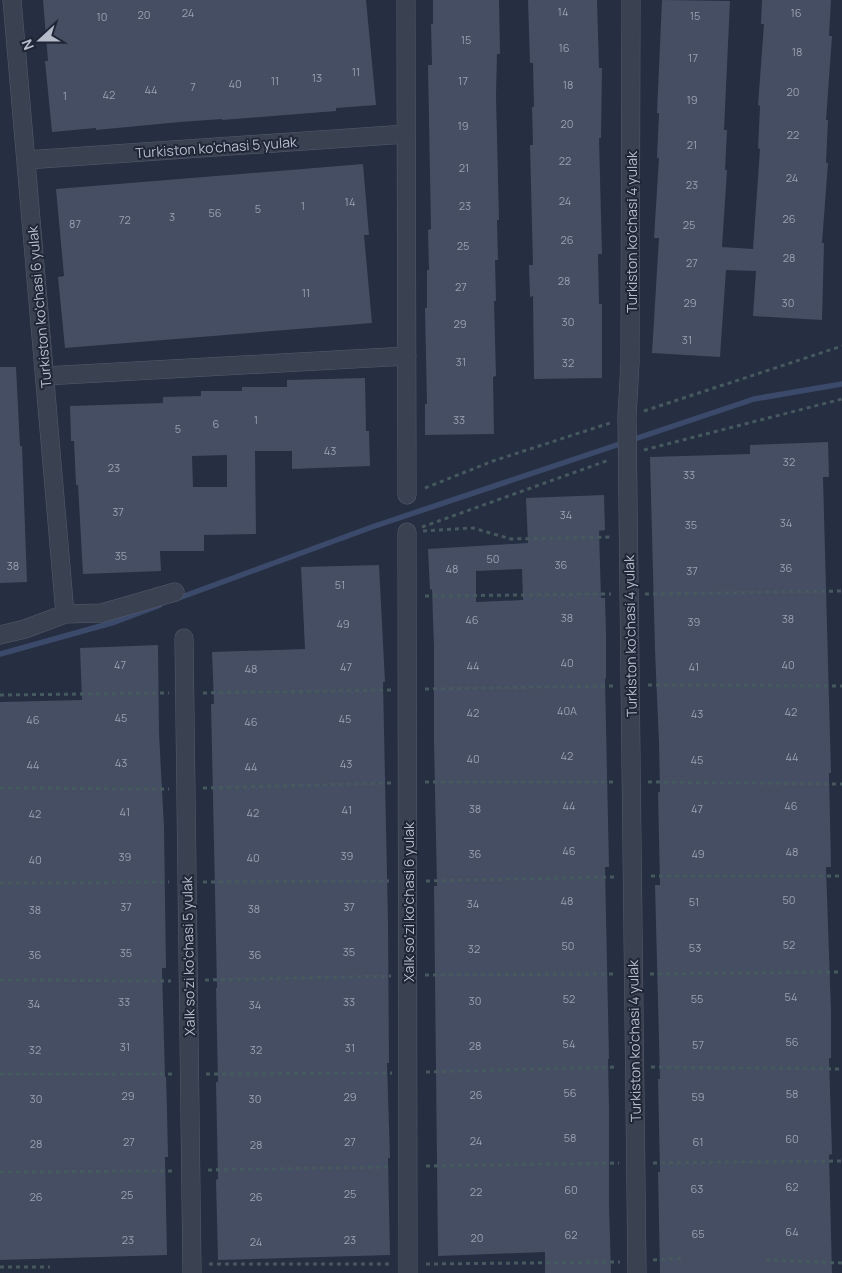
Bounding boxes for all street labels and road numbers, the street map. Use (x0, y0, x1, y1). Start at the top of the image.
street label: Turkiston ko'chasi 5 yulak (135, 132, 298, 162)
street label: Turkiston ko'chasi 4 yulak (622, 150, 641, 313)
street label: Turkiston ko'chasi 6 yulak (22, 224, 56, 389)
street label: Turkiston ko'chasi 4 yulak (619, 554, 641, 717)
street label: Xalk so'zi ko'chasi 6 yulak (399, 821, 418, 982)
street label: Xalk so'zi ko'chasi 5 yulak (177, 875, 199, 1036)
street label: Turkiston ko'chasi 4 yulak (623, 959, 645, 1122)

